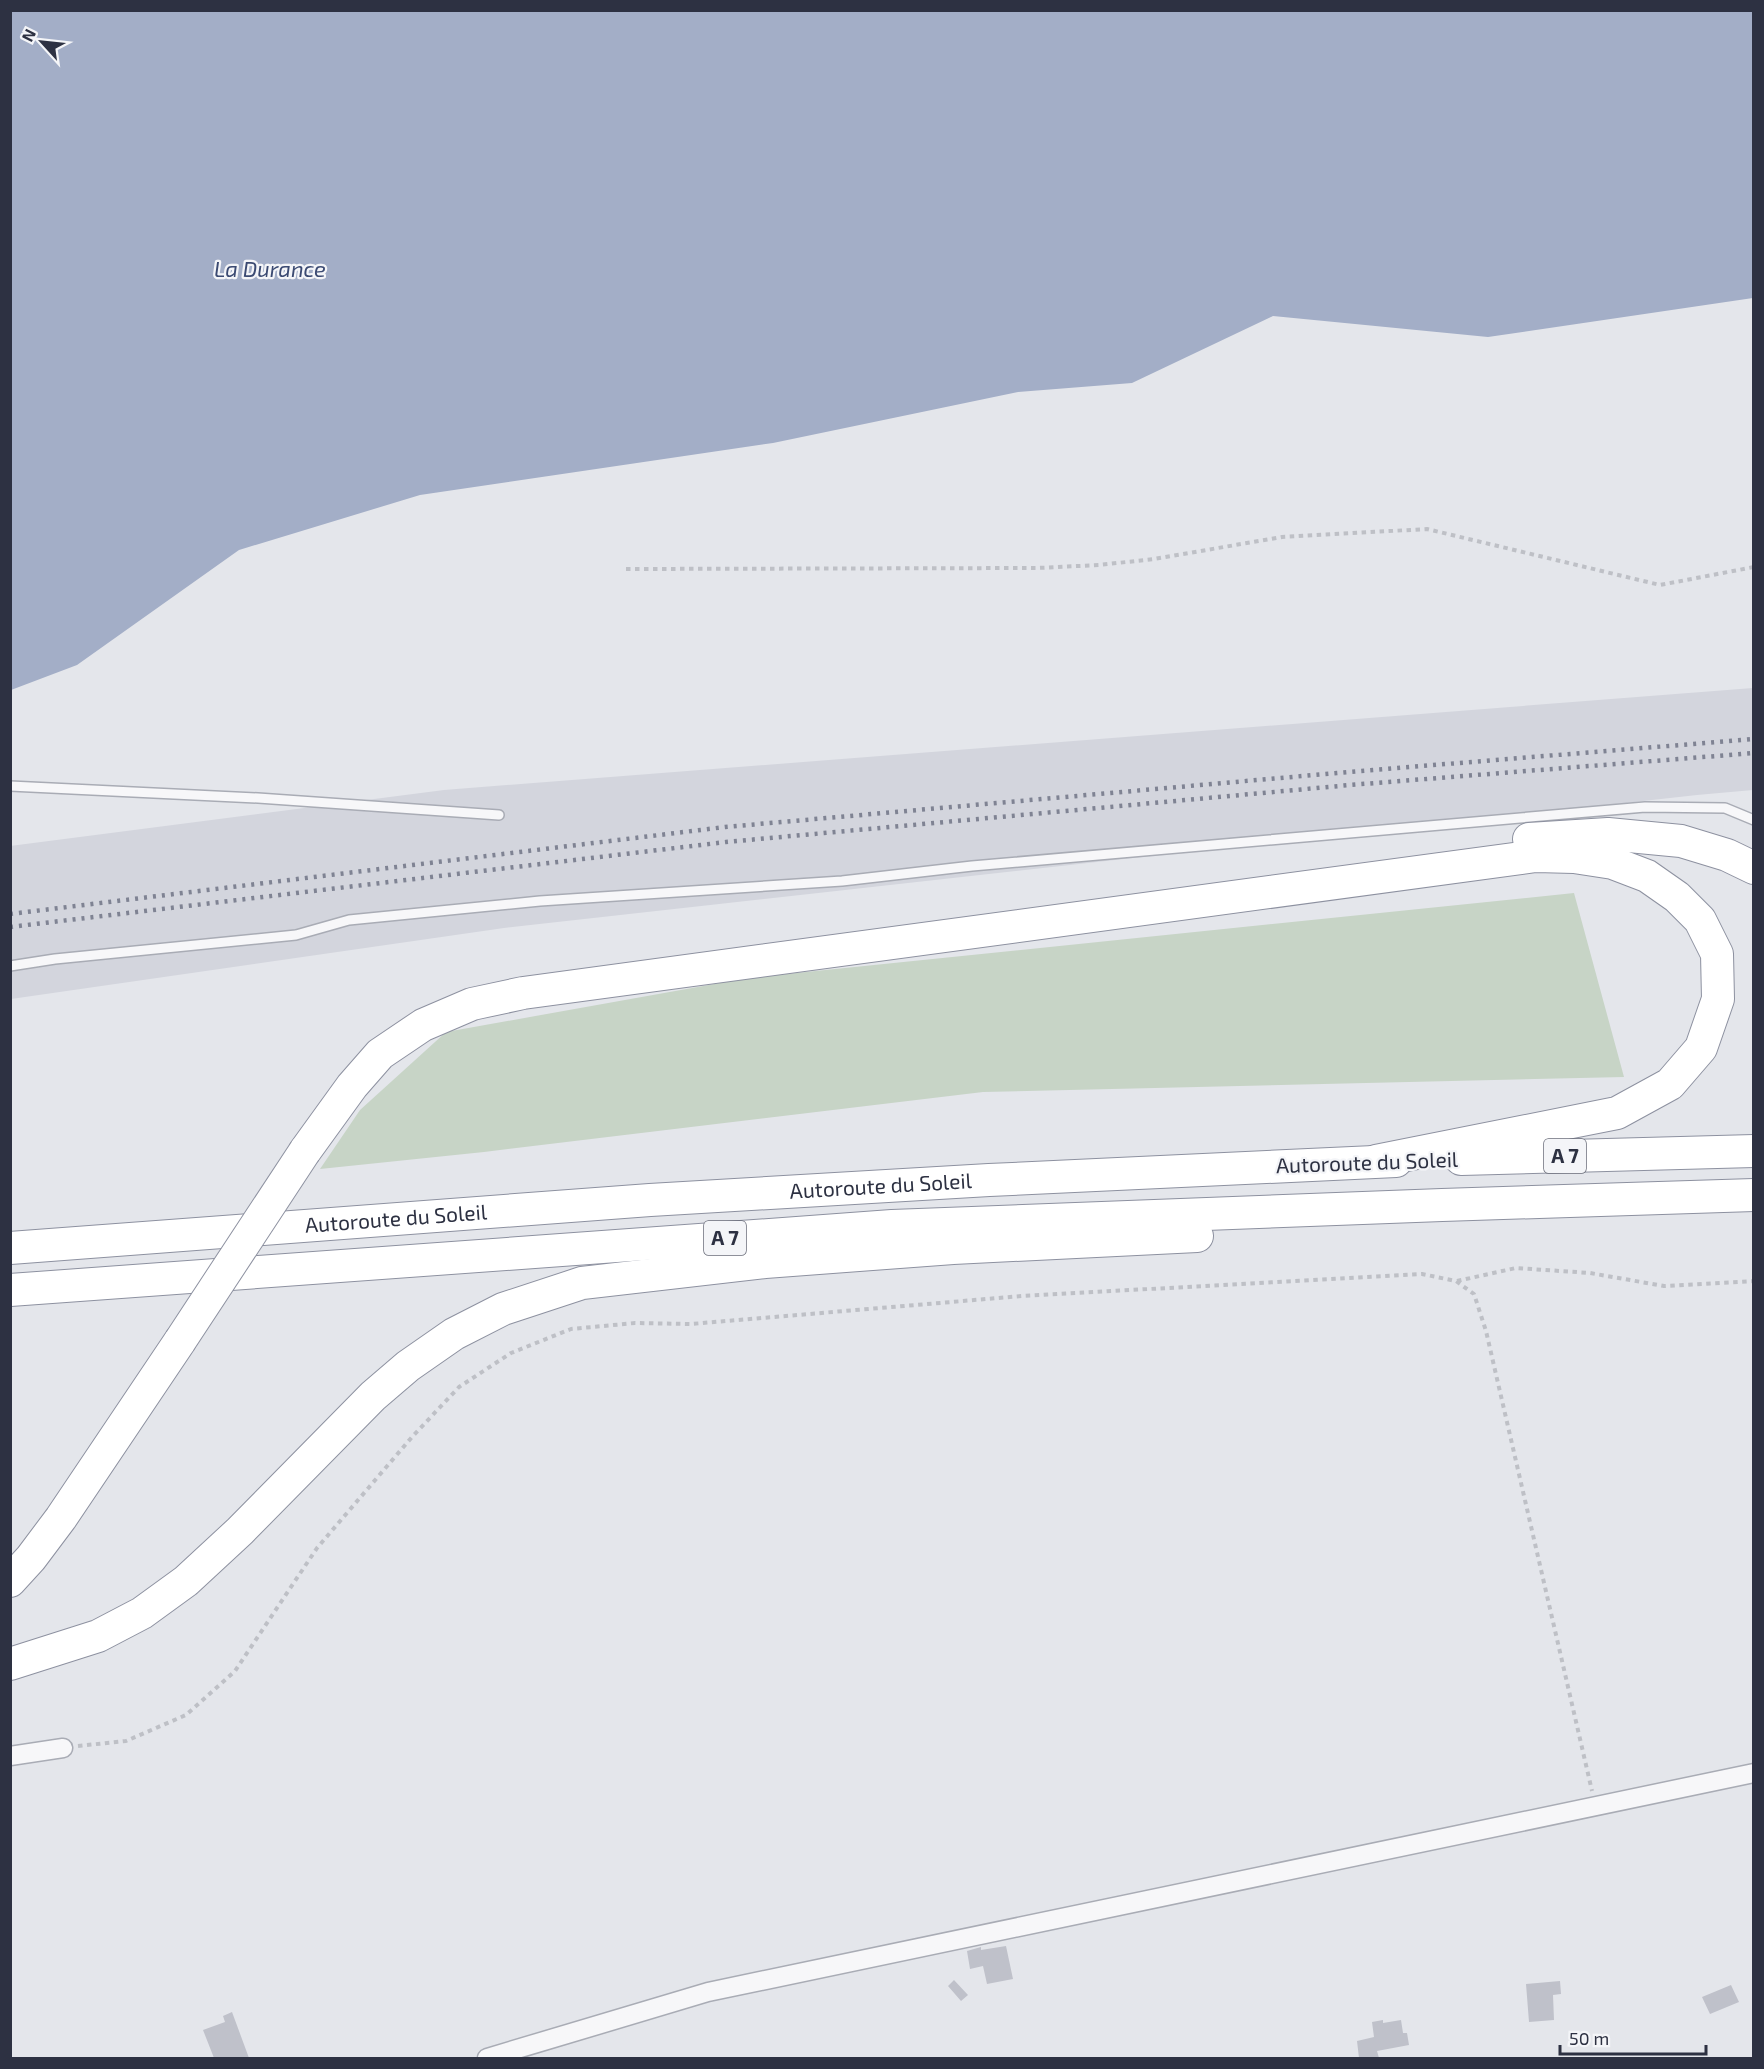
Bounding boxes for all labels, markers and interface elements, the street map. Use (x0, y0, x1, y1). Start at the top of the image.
north arrow (12, 12, 72, 72)
text: N (17, 25, 39, 44)
water label: La Durance (214, 255, 326, 281)
road number: A 7 (1544, 1139, 1586, 1173)
street label: Autoroute du Soleil (1275, 1146, 1459, 1177)
street label: Autoroute du Soleil (789, 1167, 973, 1203)
street label: Autoroute du Soleil (304, 1198, 488, 1237)
road number: A 7 (704, 1221, 746, 1255)
scale bar (1560, 2018, 1706, 2056)
text: 50 m (1569, 2027, 1609, 2049)

